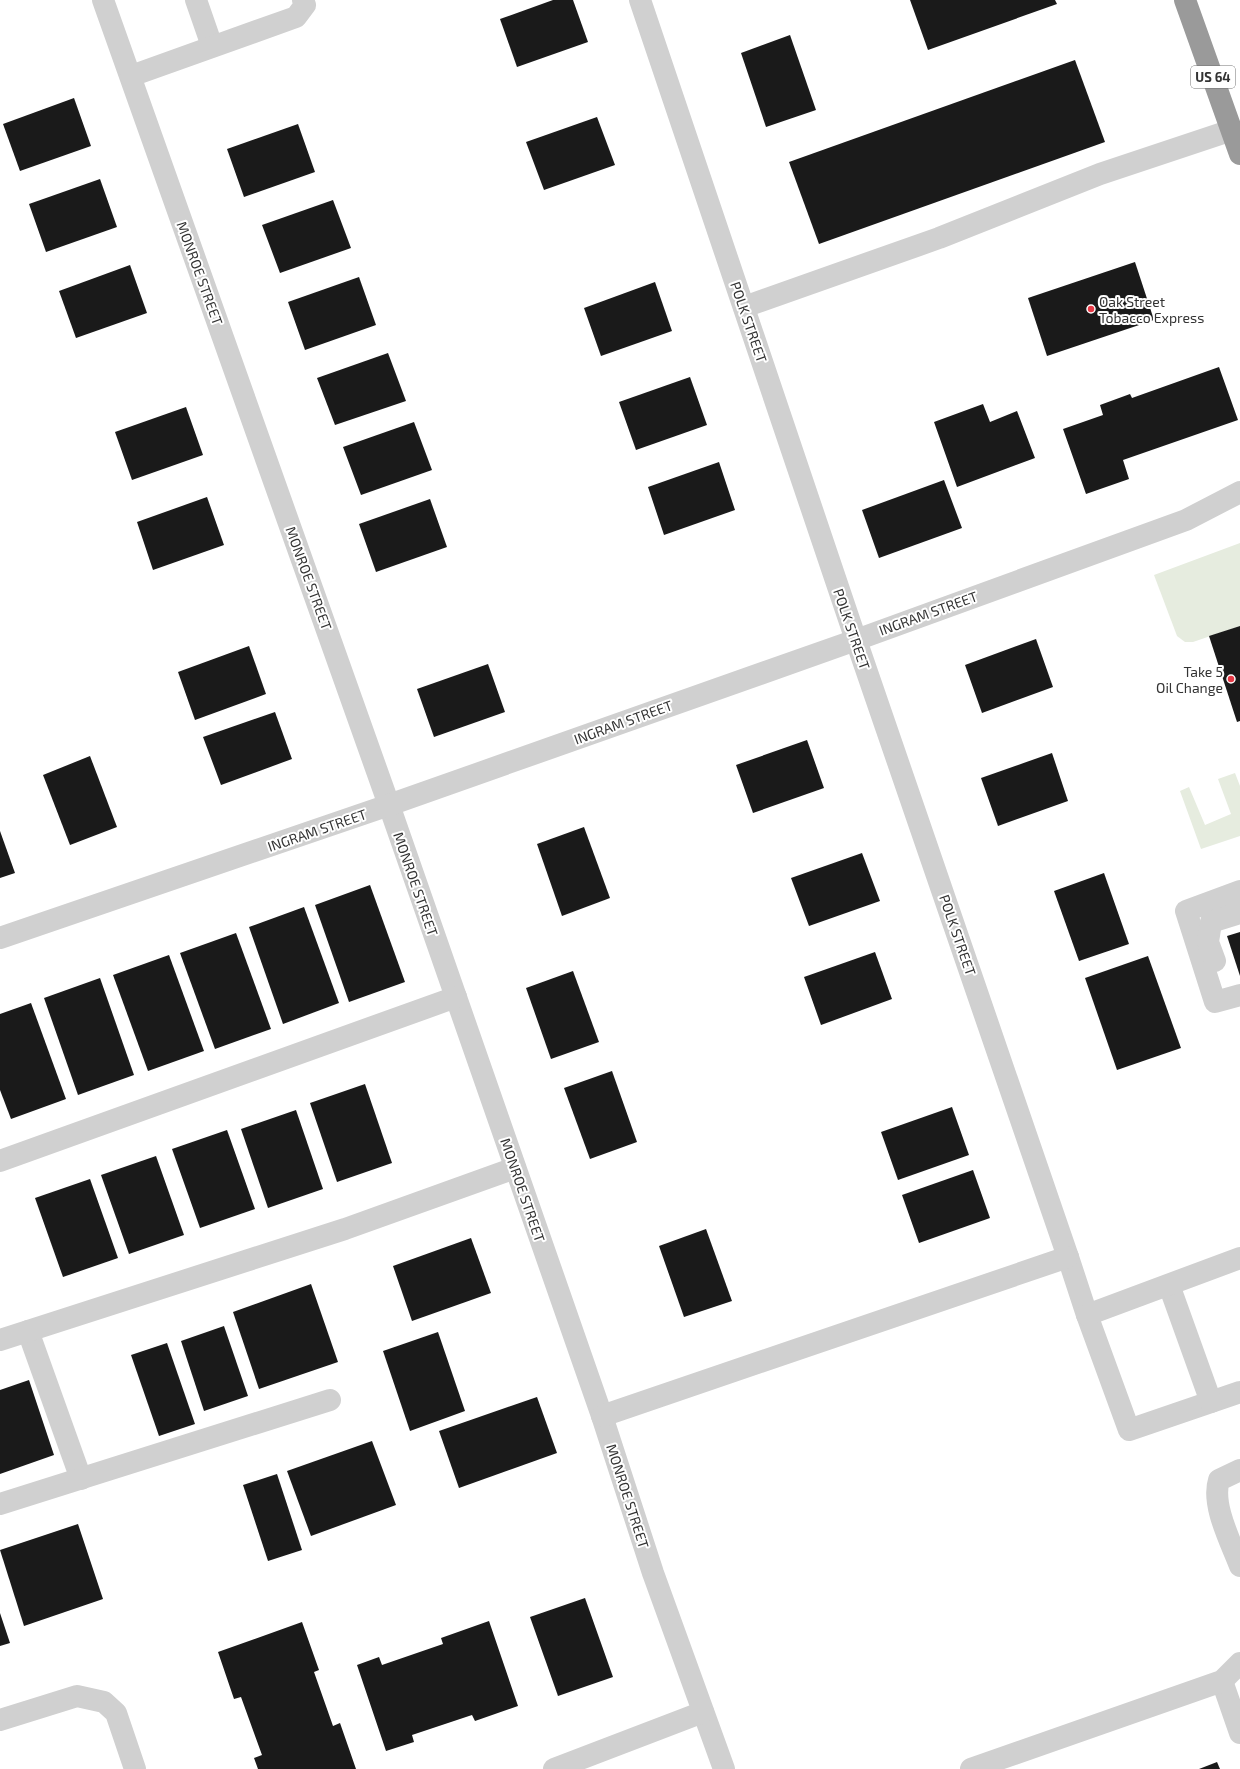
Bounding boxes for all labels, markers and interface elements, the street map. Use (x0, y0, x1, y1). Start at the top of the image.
road number: US 64 (1191, 66, 1235, 88)
street label: MONROE STREET (173, 219, 227, 327)
street label: POLK STREET (727, 279, 771, 365)
place label: Oak Street Tobacco Express (1099, 293, 1204, 326)
marker: Oak Street Tobacco Express (1086, 304, 1096, 314)
street label: MONROE STREET (282, 524, 336, 632)
street label: POLK STREET (830, 586, 874, 672)
street label: INGRAM STREET (876, 587, 980, 639)
place label: Take 5 Oil Change (1156, 663, 1223, 696)
marker: Take 5 Oil Change (1226, 674, 1236, 684)
street label: INGRAM STREET (571, 696, 675, 748)
street label: INGRAM STREET (265, 805, 369, 855)
street label: MONROE STREET (390, 830, 442, 938)
street label: POLK STREET (936, 892, 980, 978)
street label: MONROE STREET (497, 1136, 549, 1244)
street label: MONROE STREET (603, 1442, 653, 1550)

